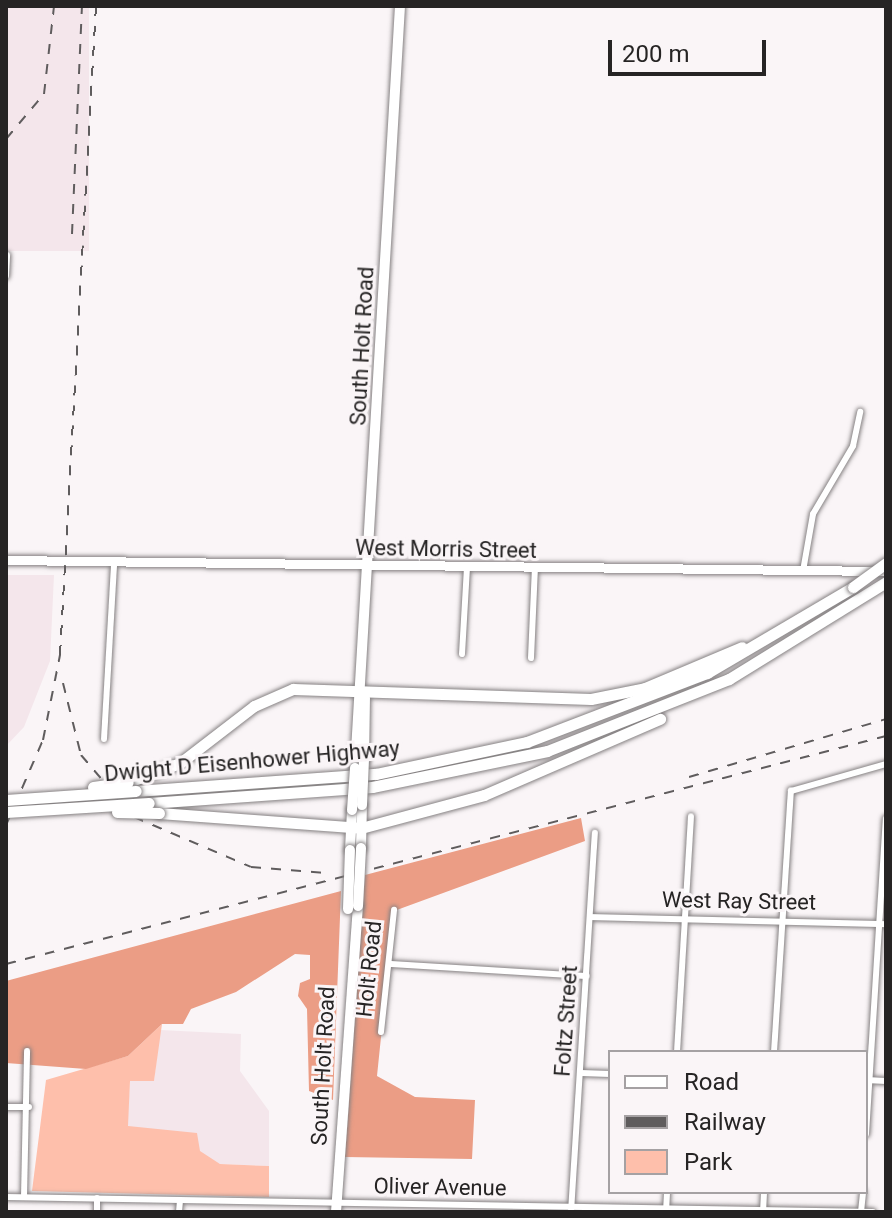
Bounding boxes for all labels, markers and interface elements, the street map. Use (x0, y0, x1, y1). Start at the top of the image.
scale bar (612, 24, 770, 74)
text: 200 m (622, 40, 689, 68)
street label: South Holt Road (345, 266, 379, 426)
street label: West Morris Street (355, 534, 537, 564)
street label: Dwight D Eisenhower Highway (103, 735, 401, 787)
street label: West Ray Street (662, 886, 816, 916)
street label: Holt Road (351, 920, 387, 1018)
street label: Foltz Street (549, 964, 583, 1078)
street label: South Holt Road (306, 986, 340, 1146)
legend (608, 1050, 868, 1194)
text: Road (684, 1068, 739, 1096)
text: Railway (684, 1108, 766, 1136)
text: Park (684, 1148, 732, 1176)
street label: Oliver Avenue (373, 1173, 507, 1201)

